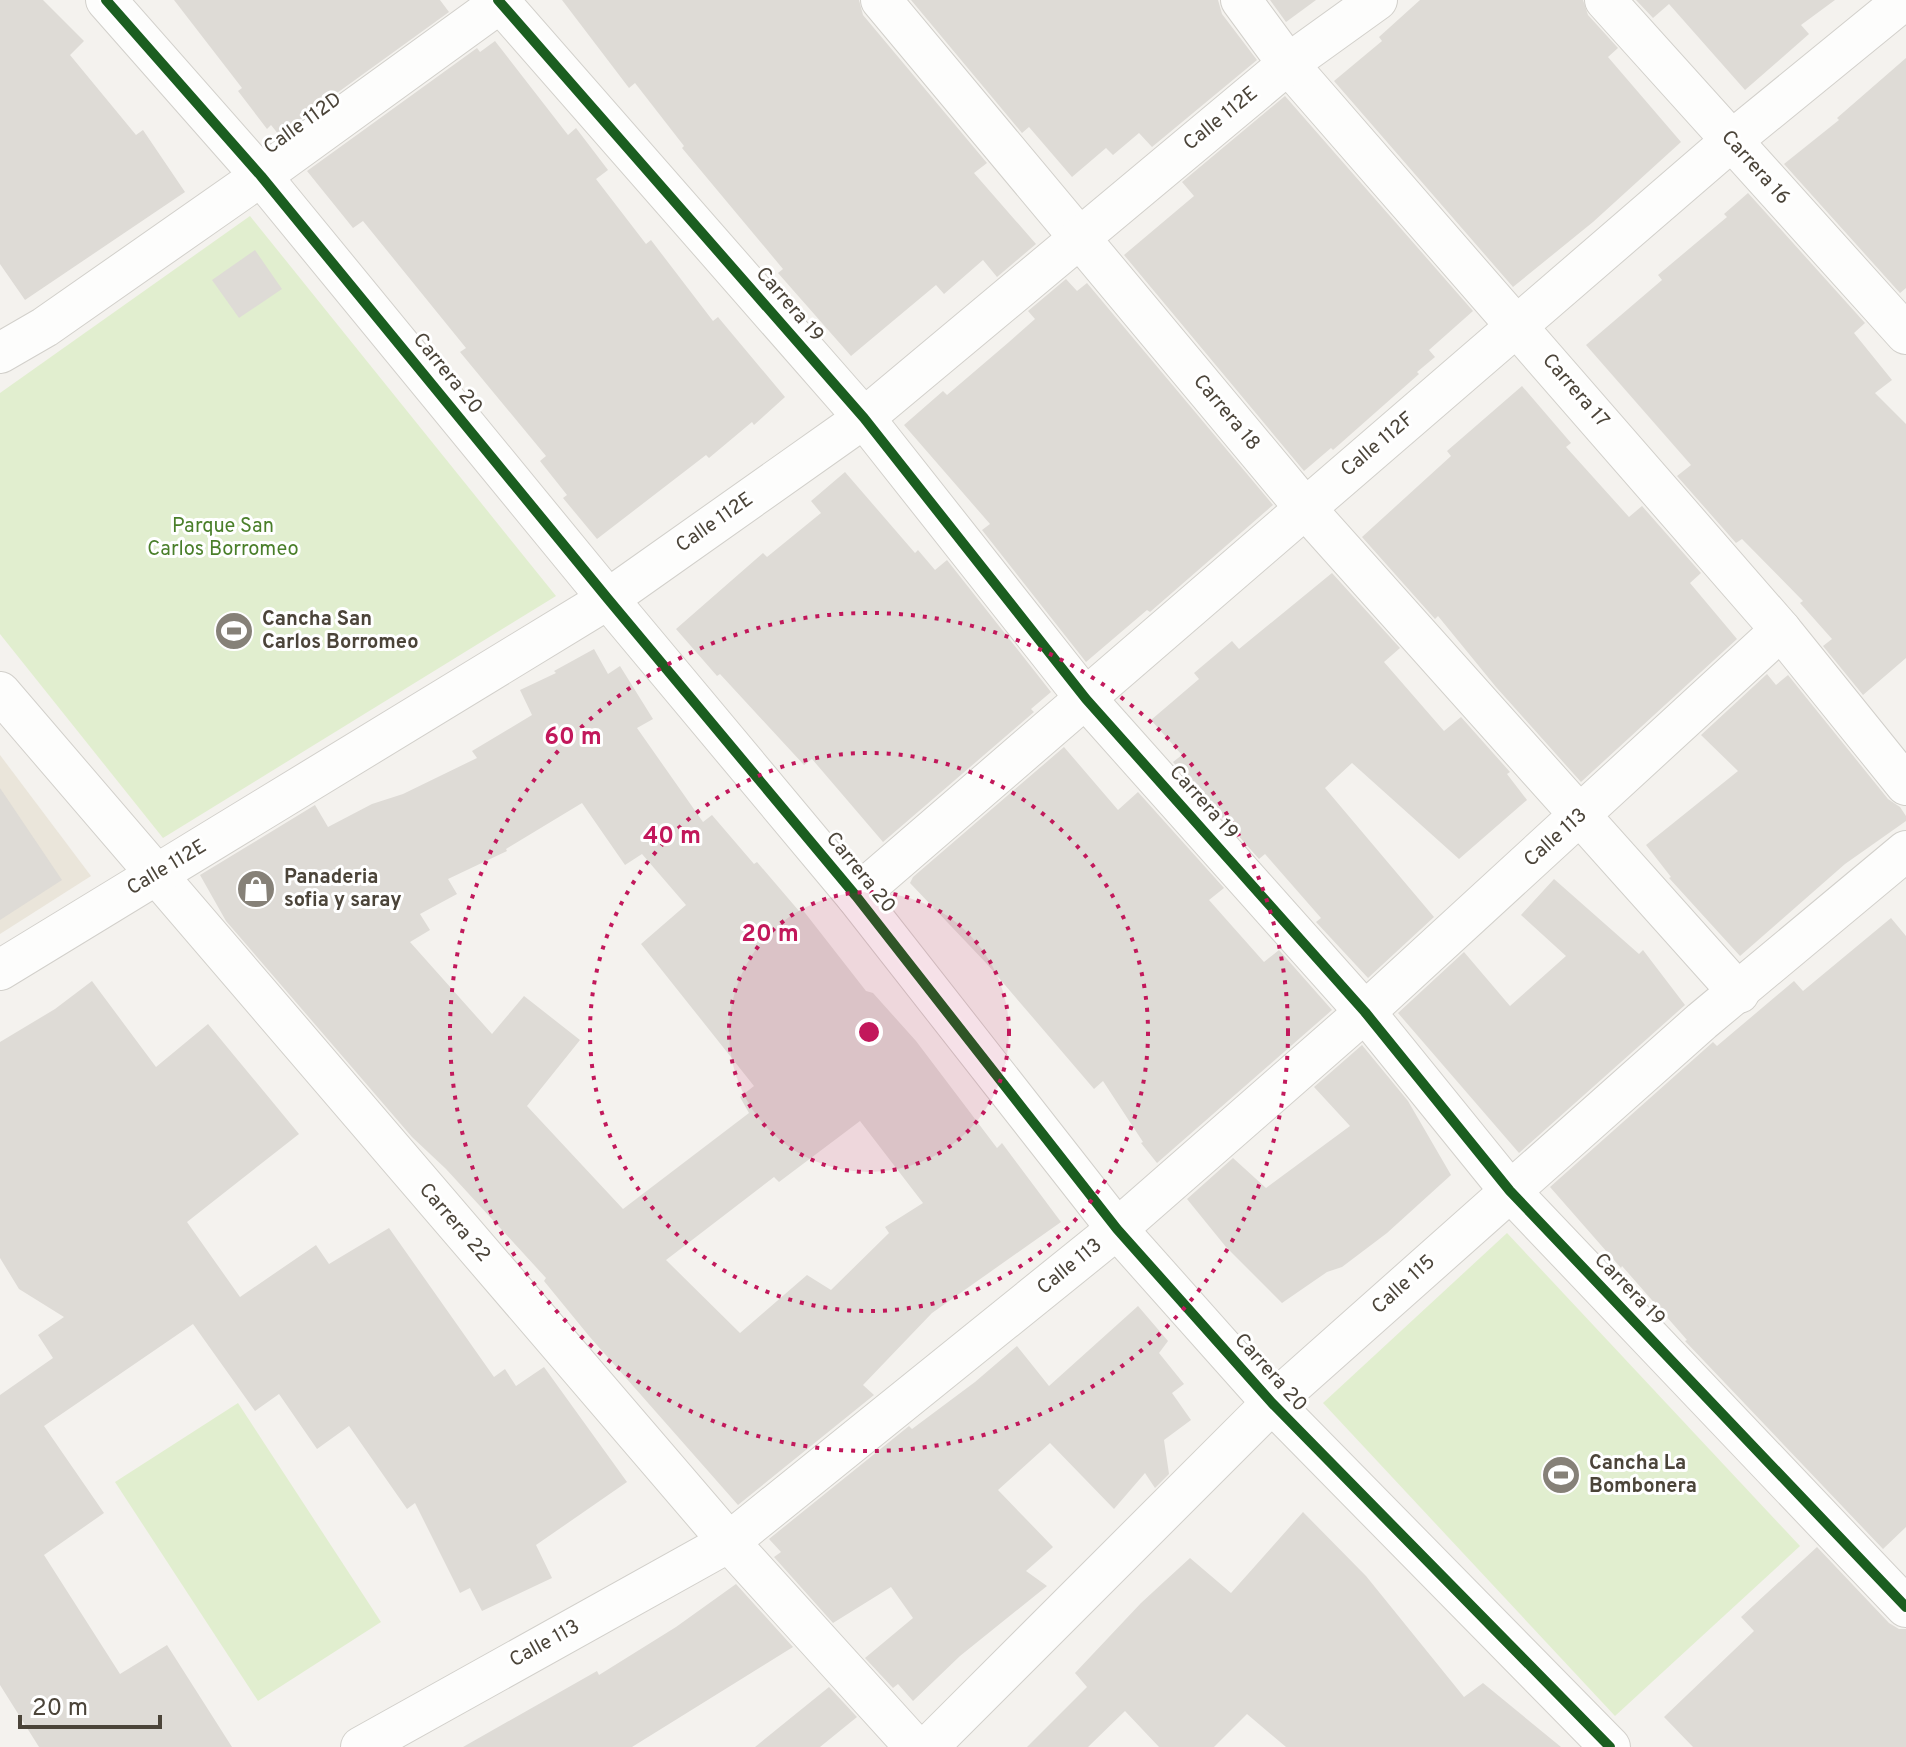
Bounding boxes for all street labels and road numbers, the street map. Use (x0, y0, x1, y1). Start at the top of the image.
street label: Calle 112E (1178, 81, 1264, 157)
street label: Calle 112D (259, 87, 347, 161)
street label: Carrera 16 (1715, 125, 1795, 211)
street label: Carrera 19 (749, 262, 829, 348)
street label: Carrera 20 (406, 328, 488, 420)
street label: Carrera 17 (1536, 348, 1614, 434)
street label: Carrera 18 (1186, 369, 1266, 457)
street label: Calle 112F (1336, 407, 1420, 483)
street label: Calle 112E (671, 487, 759, 559)
street label: Carrera 19 (1163, 760, 1243, 846)
street label: Calle 113 (1519, 803, 1593, 873)
street label: Carrera 20 (819, 827, 901, 919)
street label: Calle 112E (122, 834, 212, 902)
street label: Carrera 22 (412, 1178, 496, 1268)
street label: Calle 113 (1032, 1233, 1108, 1301)
street label: Carrera 19 (1588, 1248, 1670, 1332)
street label: Calle 115 (1367, 1250, 1441, 1320)
street label: Carrera 20 (1228, 1328, 1312, 1418)
street label: Calle 113 (505, 1614, 585, 1674)

